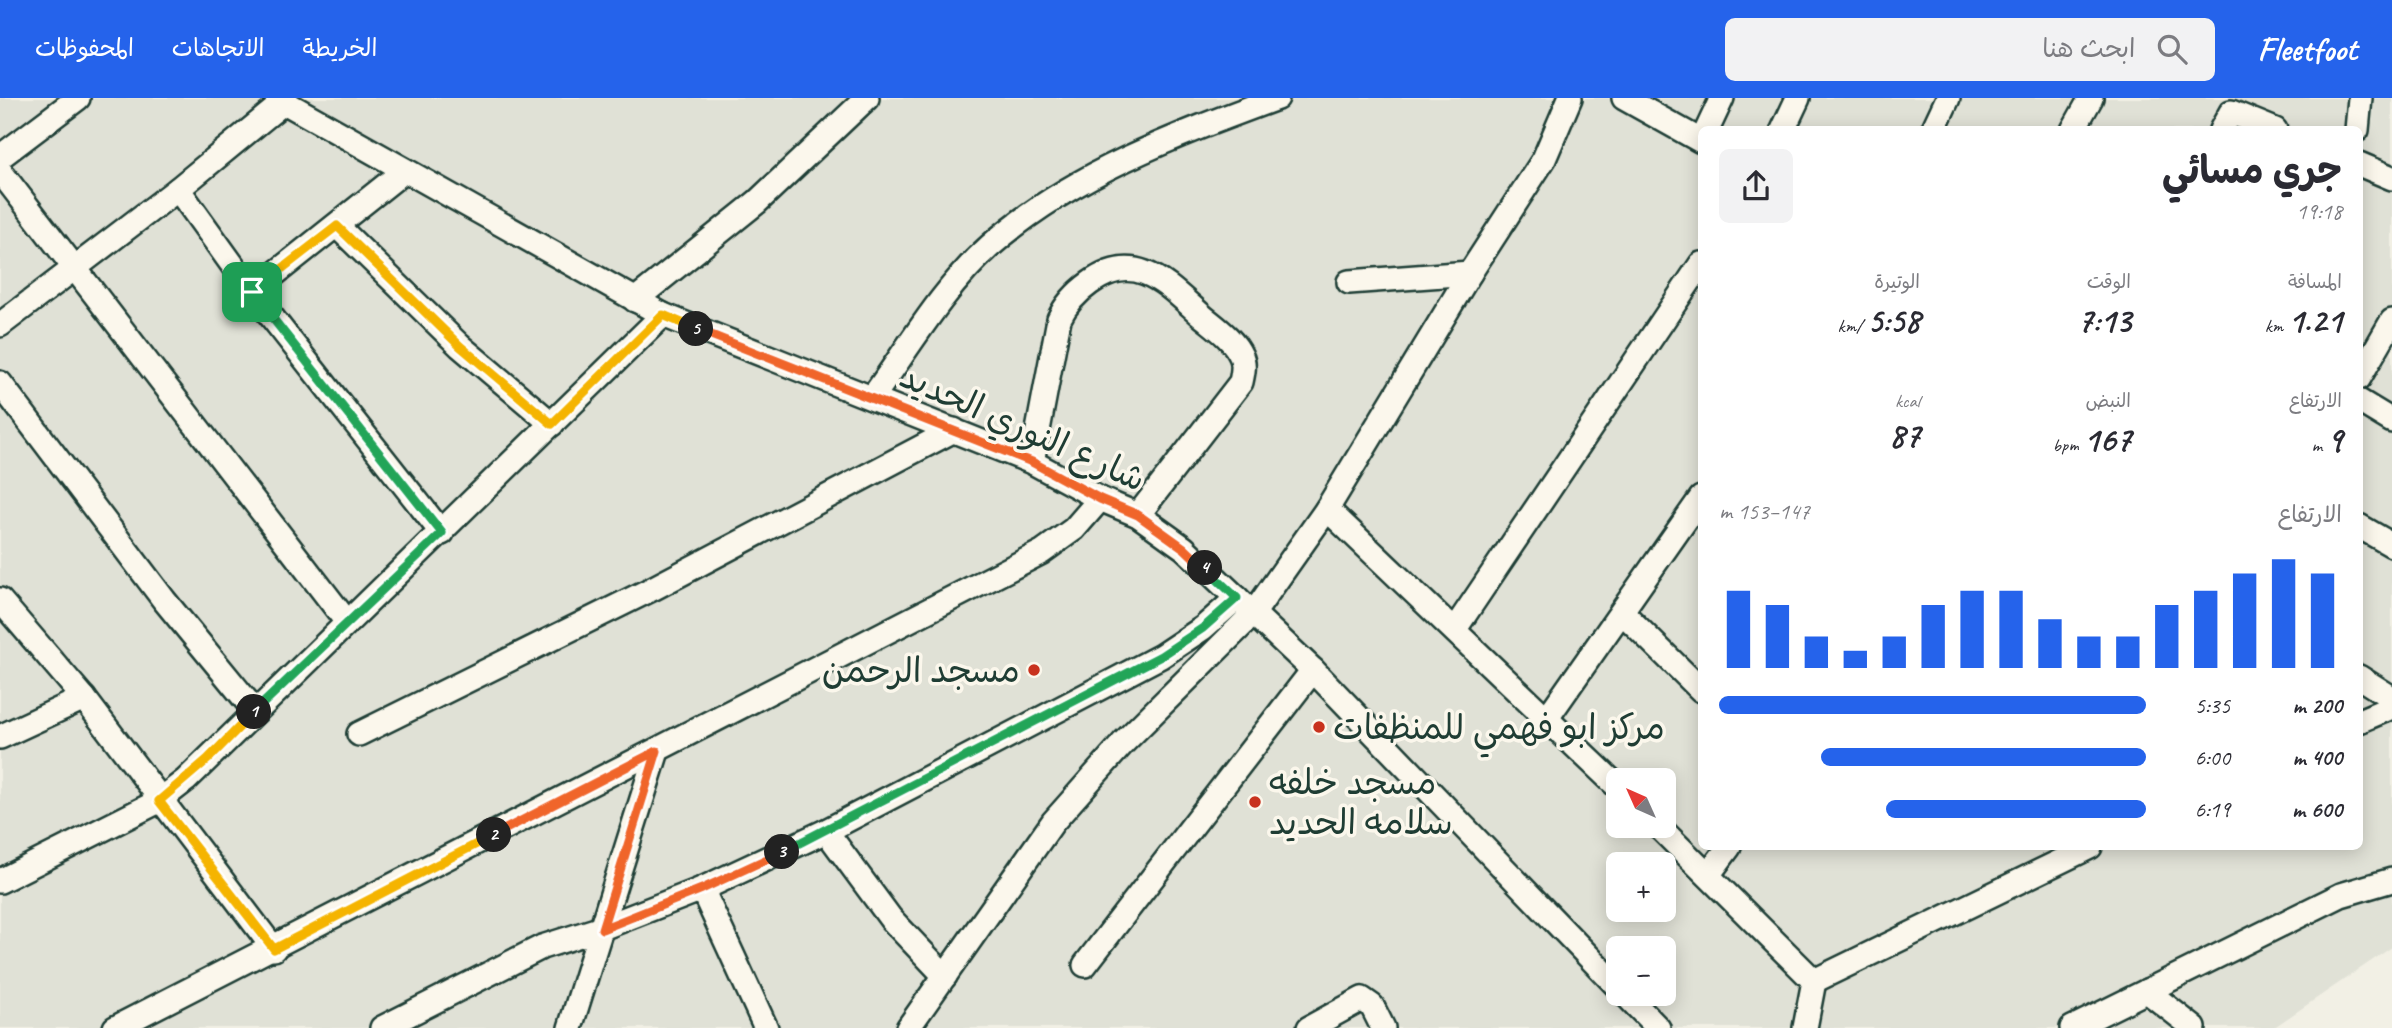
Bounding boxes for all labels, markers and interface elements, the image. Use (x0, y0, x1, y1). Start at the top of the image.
search box (1725, 18, 2215, 81)
text: Fleetfoot (2257, 28, 2357, 70)
icon: search (2153, 30, 2191, 68)
text: ابحث هنا (2042, 32, 2135, 65)
text: المحفوظات (35, 33, 134, 63)
text: الاتجاهات (172, 33, 265, 63)
text: الخريطة (303, 33, 377, 63)
text: جري مسائي (2162, 147, 2342, 194)
button: share (1719, 149, 1793, 223)
text: 19:18 (2296, 197, 2342, 226)
pin (222, 262, 282, 322)
text: الوتيرة (1874, 270, 1920, 294)
text: الوقت (2087, 270, 2131, 294)
text: المسافة (2288, 270, 2342, 294)
icon: arrive (233, 273, 271, 311)
text: 5:58 (1867, 298, 1920, 343)
text: 7:13 (2077, 298, 2131, 343)
text: 1.21 (2288, 298, 2342, 343)
pin: 5 (678, 312, 714, 346)
text: /km (1837, 314, 1867, 338)
text: km (2265, 314, 2288, 338)
text: 5 (691, 316, 700, 340)
street label: شارع النوري الحديد (892, 353, 1153, 504)
text: kcal (1895, 389, 1920, 413)
text: النبض (2086, 389, 2131, 413)
text: الارتفاع (2289, 389, 2342, 413)
text: 87 (1889, 413, 1920, 458)
text: 167 (2083, 417, 2131, 462)
text: 9 (2327, 417, 2342, 462)
text: bpm (2052, 433, 2083, 457)
text: m (2311, 433, 2327, 457)
text: 147–153 m (1719, 497, 1810, 526)
text: الارتفاع (2278, 500, 2342, 529)
pin: 4 (1188, 550, 1222, 586)
text: 4 (1200, 555, 1209, 579)
place label: مسجد الرحمن (822, 648, 1020, 693)
marker: مسجد الرحمن (1026, 662, 1042, 678)
text: 5:35 (2194, 691, 2230, 720)
text: 200 m (2292, 691, 2342, 720)
pin: 1 (236, 694, 272, 730)
text: 1 (249, 699, 258, 723)
place label: مركز ابو فهمي للمنظفات (1333, 705, 1665, 758)
marker: مركز ابو فهمي للمنظفات (1311, 719, 1327, 735)
text: 6:00 (2194, 743, 2230, 772)
text: 400 m (2292, 743, 2342, 772)
place label: مسجد خلفه سلامه الحديد (1269, 760, 1453, 845)
north arrow (1606, 768, 1676, 838)
map controls (1606, 768, 1676, 1006)
marker: مسجد خلفه سلامه الحديد (1247, 794, 1263, 810)
text: 6:19 (2194, 795, 2230, 824)
text: 600 m (2292, 795, 2342, 824)
pin: 2 (476, 818, 512, 852)
text: 2 (489, 822, 498, 846)
pin: 3 (764, 834, 800, 870)
text: 3 (777, 839, 786, 863)
button: + (1606, 852, 1676, 922)
button: − (1606, 936, 1676, 1006)

